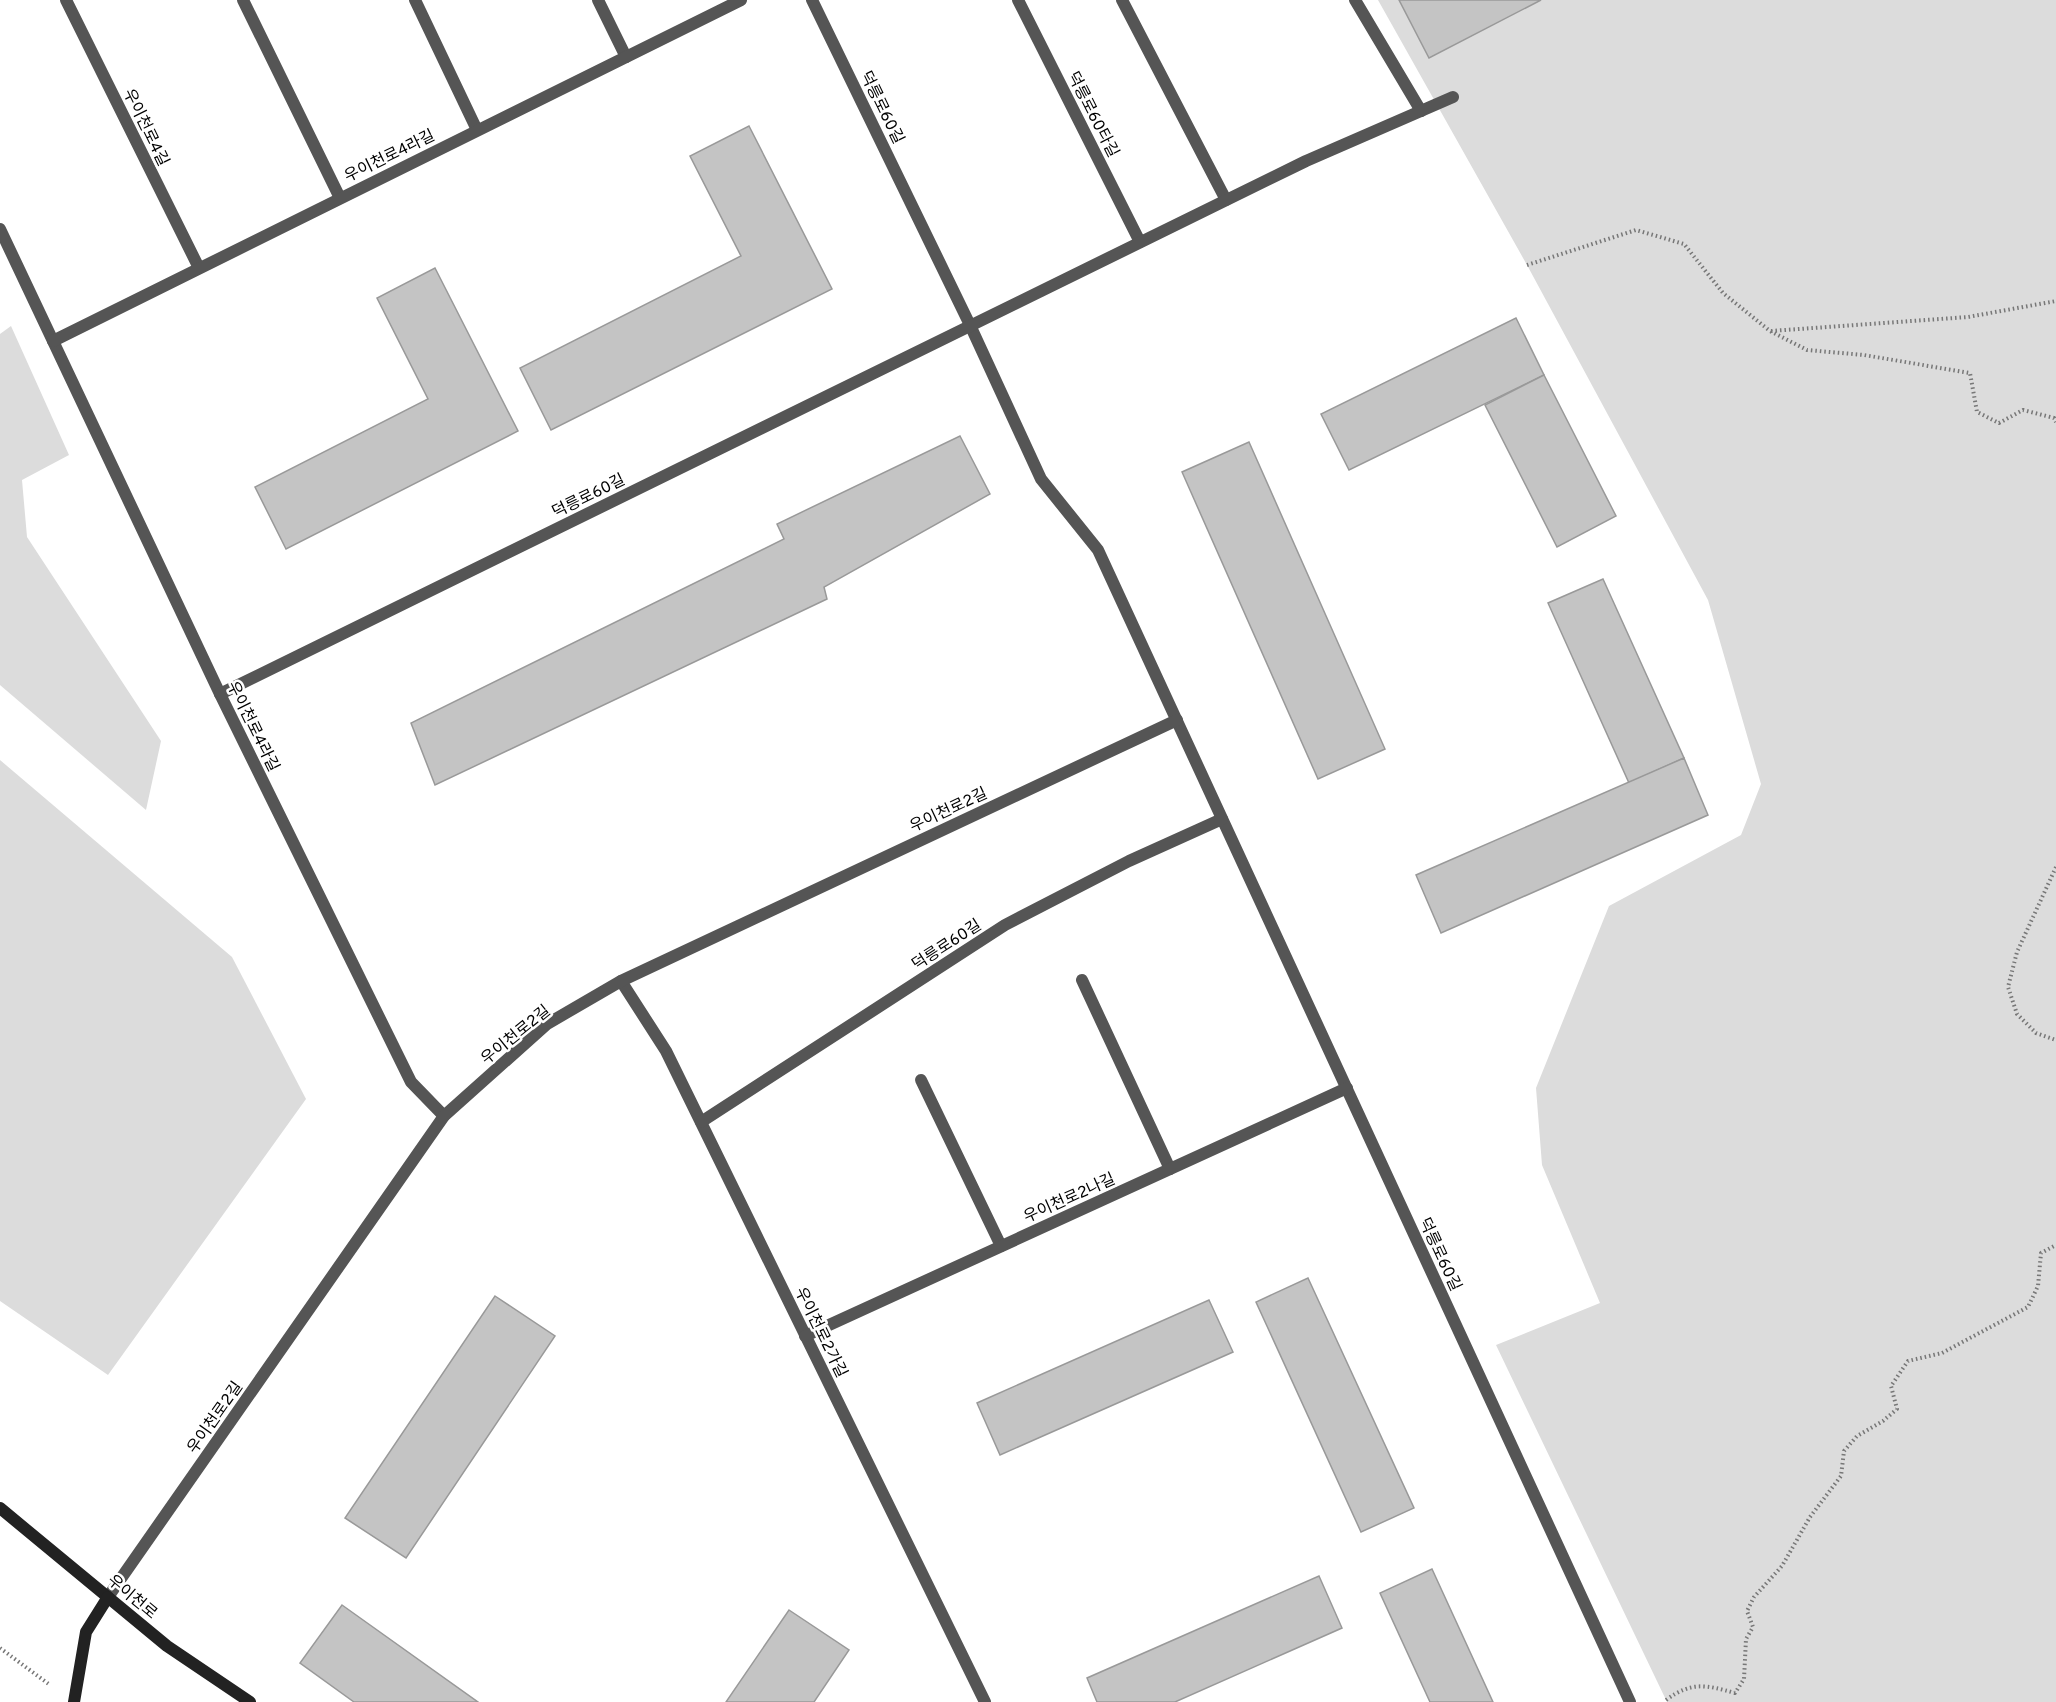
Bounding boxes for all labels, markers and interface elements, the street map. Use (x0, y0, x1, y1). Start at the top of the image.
street label: 덕릉로60길 (855, 68, 907, 148)
street label: 덕릉로60타길 (1062, 69, 1122, 161)
street label: 우이천로4길 (118, 86, 173, 170)
street label: 우이천로4라길 (341, 126, 438, 187)
street label: 덕릉로60길 (549, 471, 629, 523)
street label: 우이천로4라길 (222, 678, 283, 775)
street label: 우이천로2길 (907, 784, 991, 838)
street label: 덕릉로60길 (909, 916, 986, 976)
street label: 우이천로2길 (478, 1002, 555, 1070)
street label: 우이천로2나길 (1021, 1170, 1119, 1228)
street label: 덕릉로60길 (1413, 1215, 1465, 1295)
street label: 우이천로2가길 (790, 1284, 851, 1381)
street label: 우이천로2길 (184, 1378, 248, 1458)
street label: 우이천로 (103, 1571, 161, 1624)

